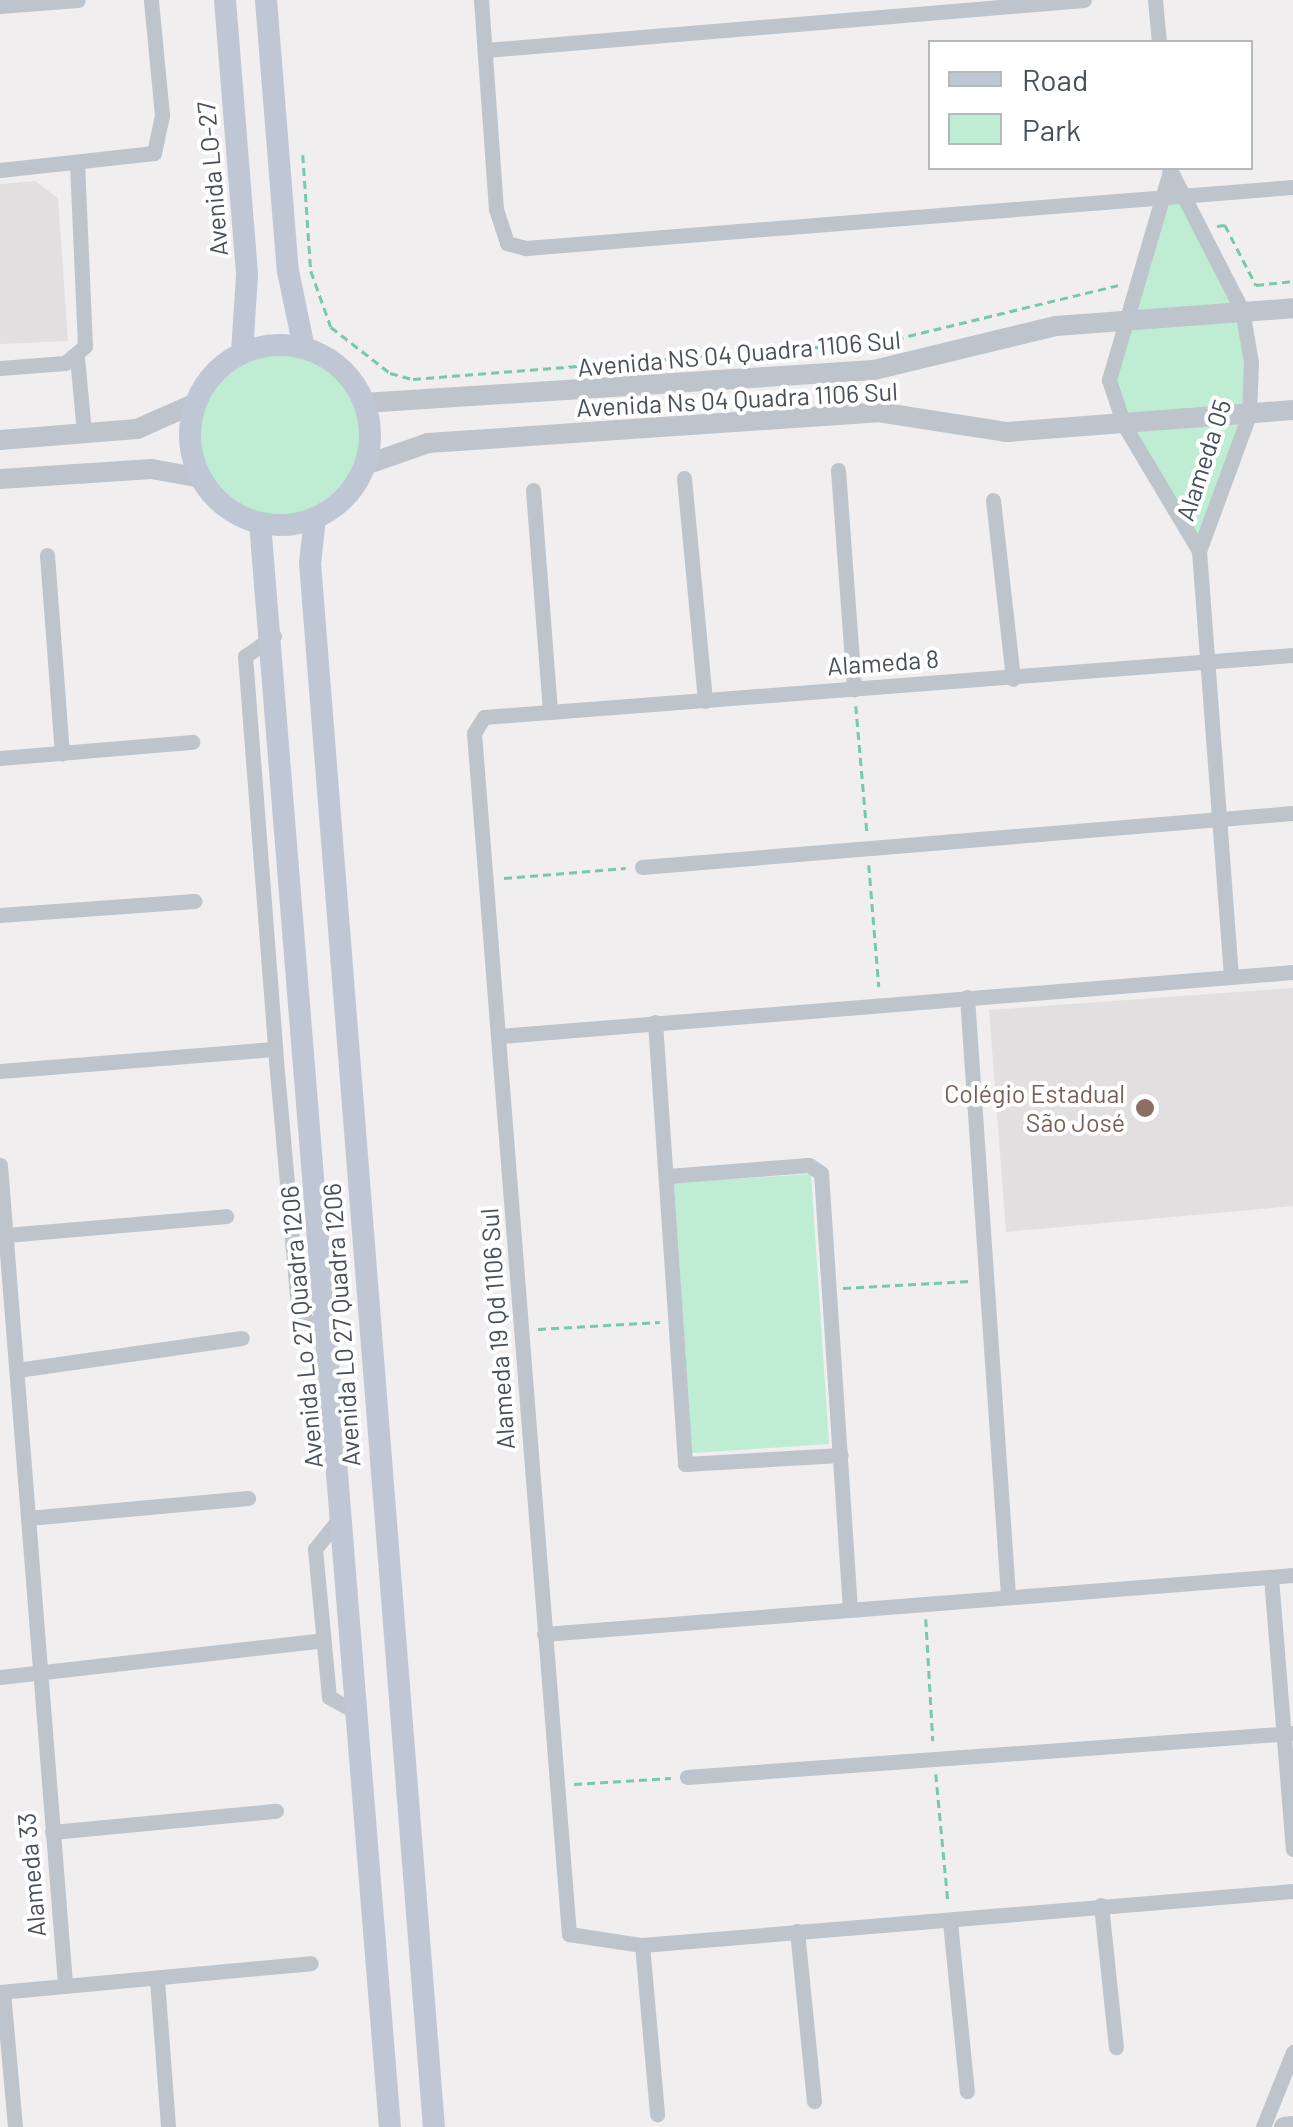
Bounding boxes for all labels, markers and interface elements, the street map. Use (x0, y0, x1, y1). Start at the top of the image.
legend (928, 40, 1253, 170)
text: Road (1022, 61, 1088, 97)
street label: Avenida LO-27 (190, 100, 234, 258)
text: Park (1022, 111, 1081, 147)
street label: Avenida NS 04 Quadra 1106 Sul (576, 324, 902, 382)
street label: Avenida Ns 04 Quadra 1106 Sul (576, 376, 898, 422)
street label: Alameda 05 (1169, 395, 1237, 525)
street label: Alameda 8 (826, 643, 940, 681)
place label: Colégio Estadual São José (944, 1079, 1125, 1138)
marker: Colégio Estadual São José (1134, 1097, 1156, 1119)
street label: Avenida L0 27 Quadra 1206 (316, 1182, 366, 1468)
street label: Avenida Lo 27 Quadra 1206 (274, 1184, 328, 1470)
street label: Alameda 19 Qd 1106 Sul (474, 1207, 520, 1451)
street label: Alameda 33 (11, 1812, 51, 1938)

